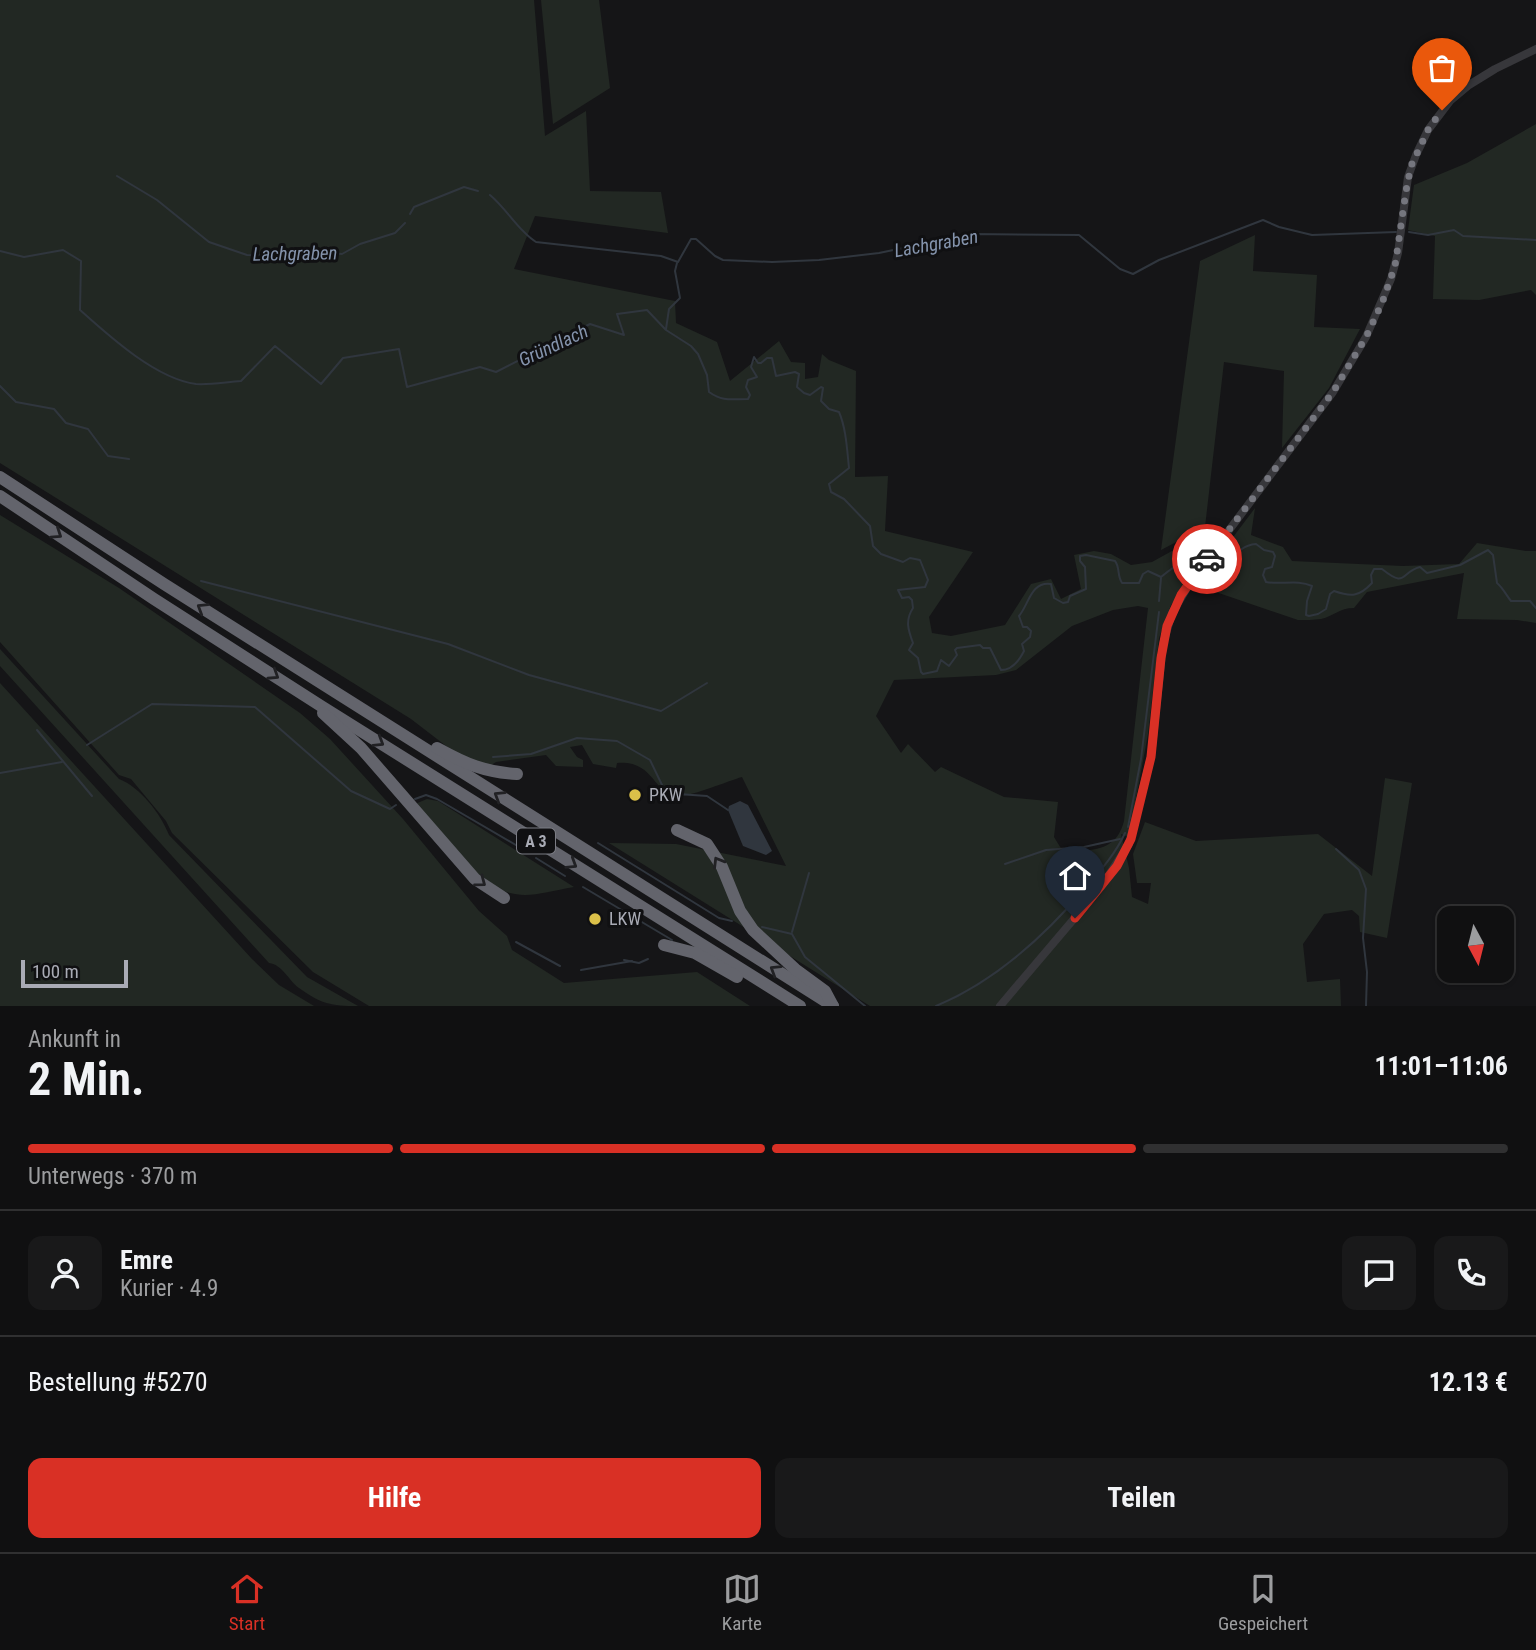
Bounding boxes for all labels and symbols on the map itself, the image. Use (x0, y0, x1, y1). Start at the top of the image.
pin (1412, 38, 1472, 110)
water label: Lachgraben (892, 225, 980, 262)
water label: Lachgraben (252, 241, 338, 266)
water label: Gründlach (515, 319, 592, 372)
courier (1172, 524, 1242, 594)
one-way arrow (49, 525, 62, 538)
one-way arrow (197, 603, 210, 616)
one-way arrow (266, 666, 279, 679)
one-way arrow (371, 734, 384, 747)
place label: PKW (649, 784, 683, 805)
marker: PKW (627, 787, 643, 803)
one-way arrow (494, 792, 507, 805)
road number: A 3 (517, 828, 555, 854)
pin (1045, 846, 1105, 918)
one-way arrow (564, 855, 577, 868)
one-way arrow (713, 856, 726, 869)
one-way arrow (473, 874, 486, 887)
north arrow (1437, 906, 1514, 984)
place label: LKW (609, 908, 641, 929)
marker: LKW (587, 911, 603, 927)
scale bar (21, 957, 128, 989)
one-way arrow (769, 966, 782, 979)

